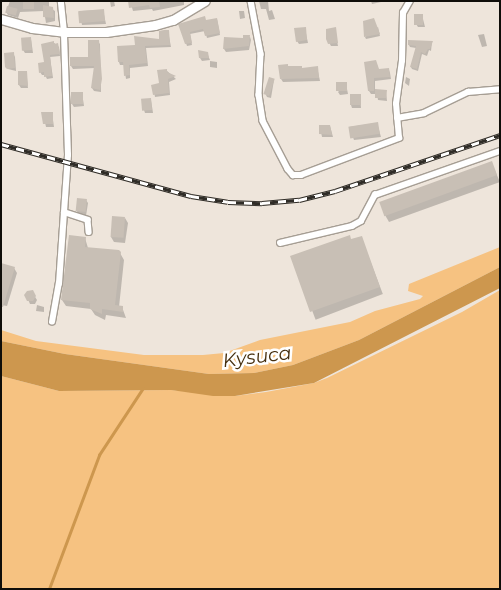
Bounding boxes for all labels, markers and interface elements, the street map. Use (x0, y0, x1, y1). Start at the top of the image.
water label: Kysuca (221, 341, 293, 373)

